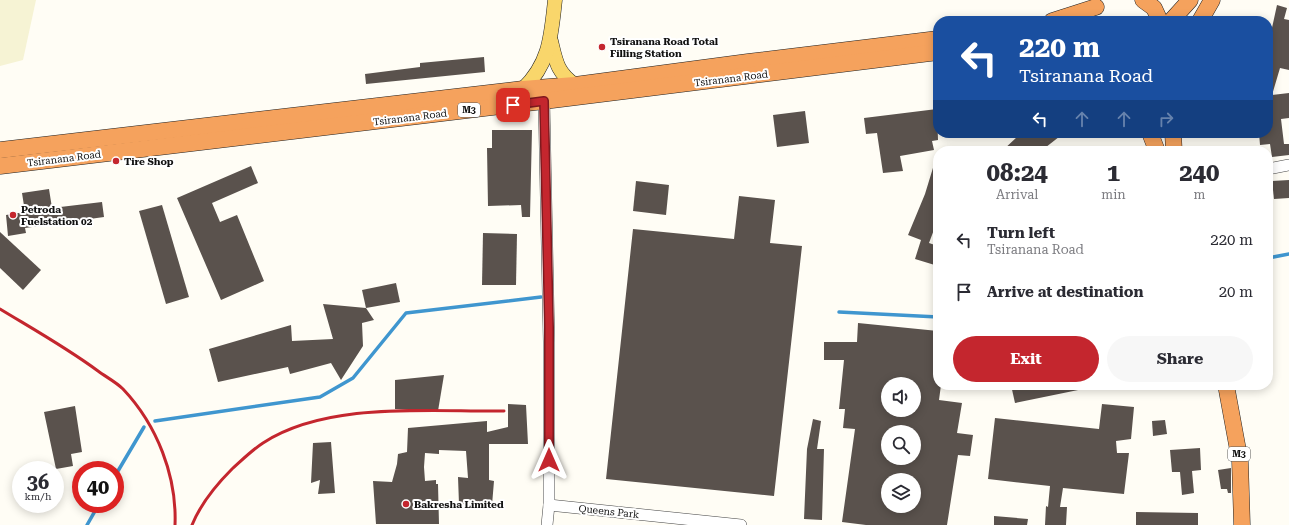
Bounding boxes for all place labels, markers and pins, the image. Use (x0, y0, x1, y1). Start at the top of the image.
place label: Tsiranana Road Total Filling Station (610, 36, 719, 59)
marker: Tsiranana Road Total Filling Station (597, 42, 607, 52)
pin (496, 88, 530, 122)
marker: Tire Shop (111, 156, 121, 166)
place label: Tire Shop (124, 156, 174, 167)
place label: Petroda Fuelstation 02 (21, 204, 93, 227)
marker: Petroda Fuelstation 02 (8, 210, 18, 220)
marker: Bakresha Limited (401, 499, 411, 509)
place label: Bakresha Limited (414, 499, 504, 510)

